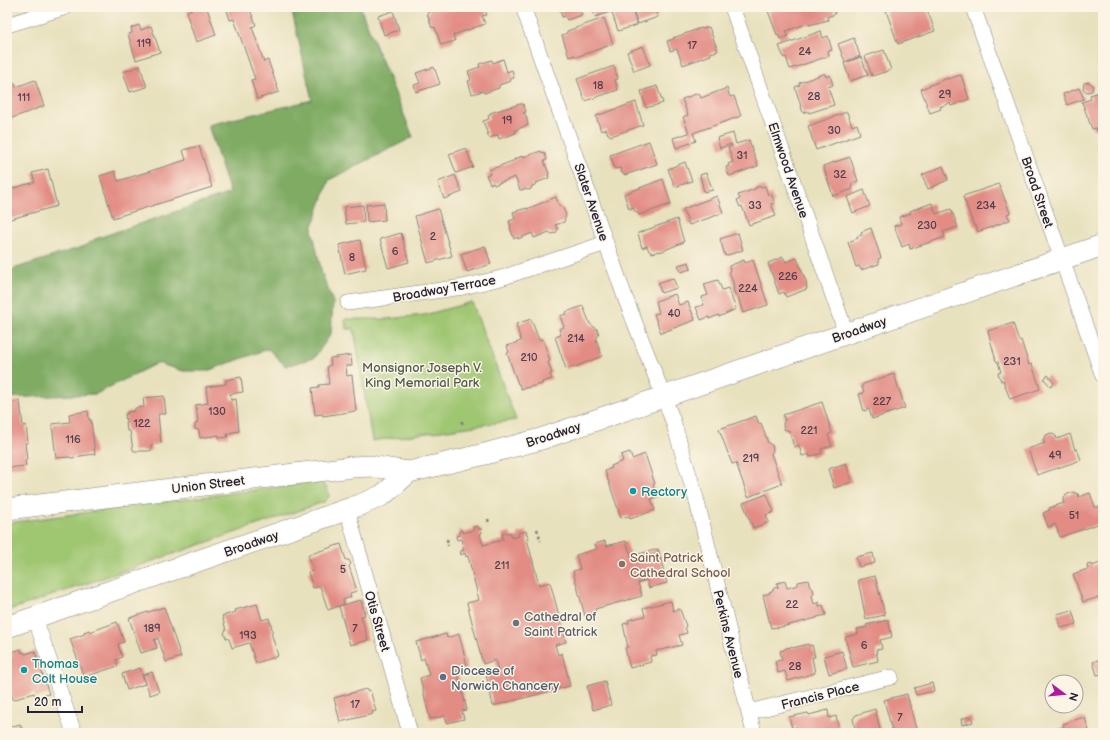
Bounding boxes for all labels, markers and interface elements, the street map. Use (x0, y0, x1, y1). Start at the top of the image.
house number: 119 (137, 37, 151, 50)
house number: 17 (687, 39, 697, 52)
house number: 24 (798, 45, 812, 58)
house number: 18 (593, 79, 603, 92)
house number: 29 (939, 88, 951, 101)
house number: 28 (808, 90, 820, 103)
house number: 111 (18, 91, 30, 104)
house number: 19 (502, 114, 512, 127)
street label: Elmwood Avenue (764, 120, 812, 221)
house number: 30 (827, 124, 841, 137)
house number: 31 (736, 149, 748, 162)
street label: Broad Street (1017, 155, 1057, 230)
street label: Slater Avenue (570, 161, 612, 244)
house number: 32 (833, 168, 847, 181)
house number: 33 (748, 199, 762, 212)
house number: 234 (976, 199, 996, 212)
house number: 230 (917, 219, 937, 232)
house number: 2 (430, 230, 437, 243)
house number: 6 (392, 245, 399, 258)
house number: 8 (349, 251, 355, 264)
house number: 226 (778, 270, 798, 283)
street label: Broadway Terrace (391, 272, 497, 306)
house number: 224 (738, 282, 758, 295)
house number: 40 (667, 307, 681, 320)
street label: Broadway (830, 313, 889, 347)
house number: 214 (567, 332, 585, 345)
house number: 210 (520, 351, 538, 364)
house number: 231 (1003, 355, 1021, 368)
park label: Monsignor Joseph V. King Memorial Park (362, 360, 483, 391)
house number: 227 (873, 395, 892, 408)
house number: 130 (208, 405, 226, 418)
house number: 122 (133, 417, 151, 430)
street label: Broadway (524, 419, 583, 451)
house number: 221 (800, 424, 818, 437)
house number: 116 (65, 433, 81, 446)
house number: 49 (1048, 449, 1062, 462)
house number: 219 (743, 452, 759, 465)
street label: Union Street (171, 473, 246, 497)
place label: Rectory (641, 484, 687, 500)
marker: Rectory (628, 486, 638, 496)
house number: 51 (1069, 509, 1079, 522)
street label: Broadway (222, 527, 281, 561)
place label: Saint Patrick Cathedral School (630, 550, 731, 581)
house number: 211 (495, 559, 509, 572)
marker: Saint Patrick Cathedral School (617, 559, 627, 569)
house number: 5 (340, 563, 346, 576)
street label: Perkins Avenue (709, 588, 747, 680)
street label: Otis Street (361, 589, 393, 653)
house number: 22 (786, 598, 799, 611)
place label: Cathedral of Saint Patrick (524, 609, 598, 640)
marker: Cathedral of Saint Patrick (511, 618, 521, 628)
house number: 189 (143, 622, 161, 635)
house number: 7 (352, 622, 358, 635)
house number: 193 (239, 629, 257, 642)
house number: 6 (861, 639, 868, 652)
place label: Thomas Colt House (32, 656, 97, 687)
house number: 28 (789, 660, 801, 673)
place label: Diocese of Norwich Chancery (451, 663, 559, 694)
marker: Thomas Colt House (19, 665, 29, 675)
marker: Diocese of Norwich Chancery (438, 672, 448, 682)
north arrow (1044, 674, 1084, 714)
street label: Francis Place (780, 678, 861, 713)
scale bar (28, 688, 82, 714)
text: N (1066, 691, 1081, 702)
text: 20 m (34, 695, 61, 710)
house number: 17 (350, 698, 360, 711)
house number: 7 (897, 711, 903, 724)

